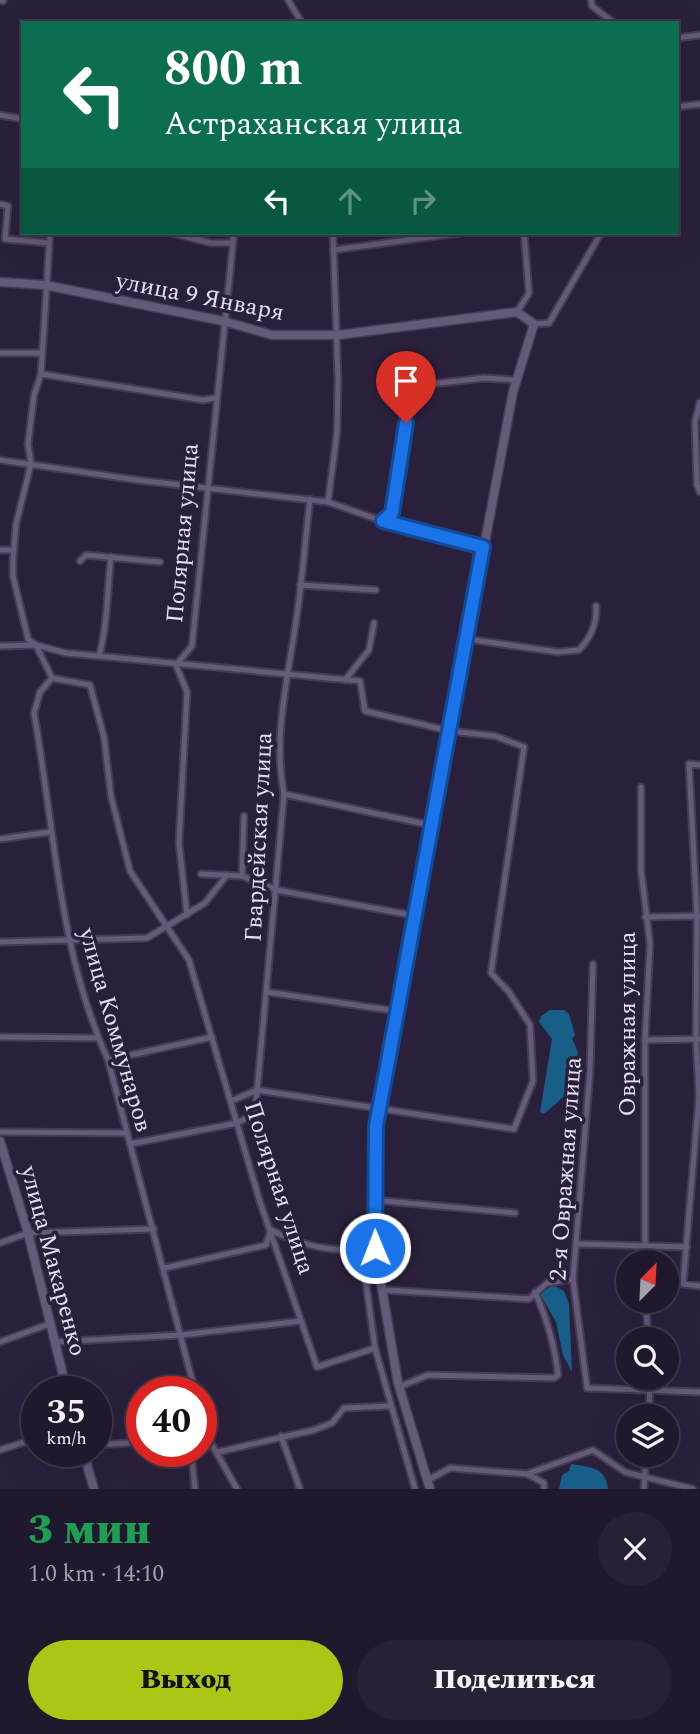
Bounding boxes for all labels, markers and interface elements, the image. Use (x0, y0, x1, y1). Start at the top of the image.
text: 800 m (164, 32, 303, 107)
icon: left (49, 49, 140, 140)
text: Астраханская улица (164, 100, 462, 149)
icon: left (258, 182, 296, 220)
icon: ahead (331, 182, 369, 220)
icon: right (404, 182, 442, 220)
street label: улица 9 Января (112, 263, 287, 331)
pin (376, 351, 436, 423)
icon: arrive (387, 362, 425, 400)
street label: Полярная улица (157, 441, 209, 624)
street label: Гвардейская улица (236, 731, 282, 943)
street label: улица Коммунаров (68, 923, 161, 1136)
street label: Овражная улица (610, 931, 646, 1116)
street label: 2-я Овражная улица (540, 1055, 592, 1282)
street label: Полярная улица (234, 1097, 324, 1280)
street label: улица Макаренко (10, 1161, 96, 1360)
position arrow (338, 1211, 412, 1285)
north arrow (616, 1250, 679, 1312)
map controls (616, 1250, 679, 1467)
button: search (616, 1327, 679, 1390)
speed limit sign: 40 (126, 1376, 217, 1467)
text: 35 (47, 1386, 86, 1439)
button: layers (616, 1404, 679, 1467)
text: km/h (46, 1425, 87, 1452)
text: 3 мин (28, 1499, 151, 1562)
button: close (598, 1512, 672, 1586)
text: 1.0 km · 14:10 (28, 1557, 164, 1592)
button: Выход (28, 1640, 343, 1720)
button: Поделиться (357, 1640, 672, 1720)

